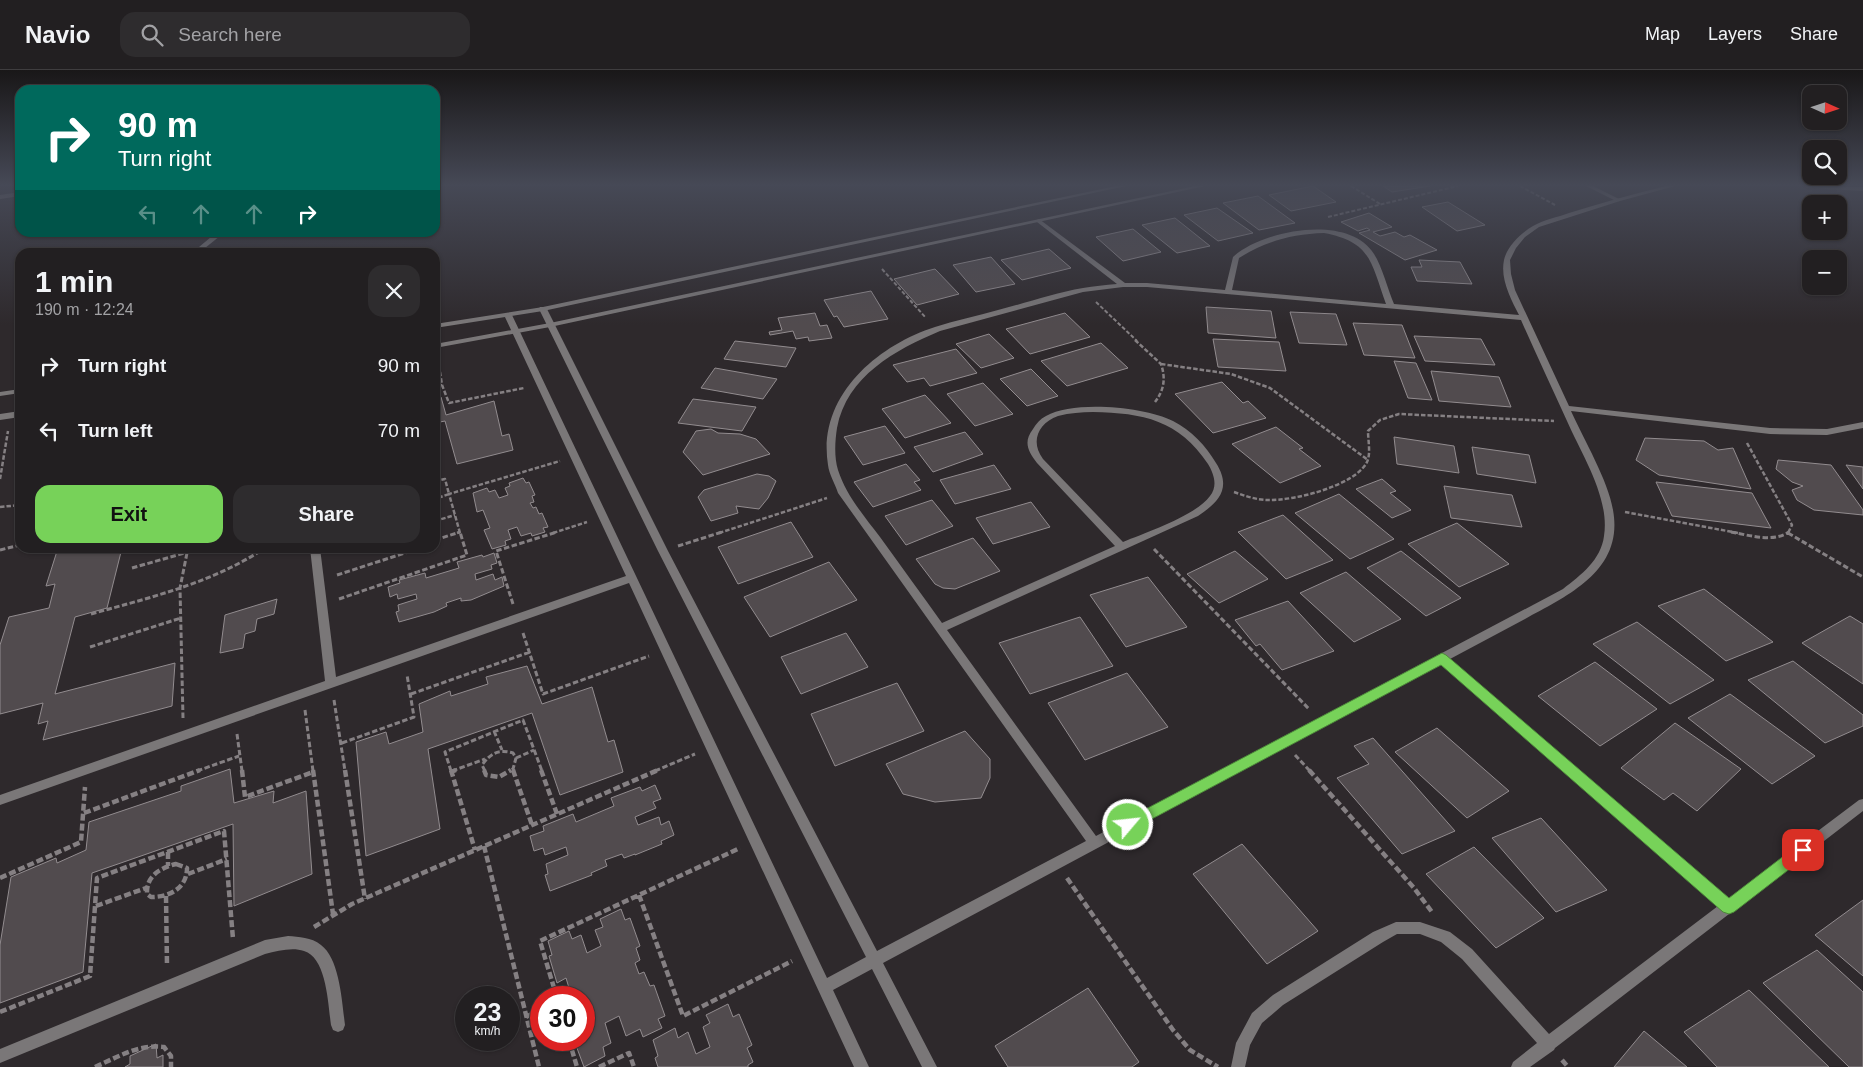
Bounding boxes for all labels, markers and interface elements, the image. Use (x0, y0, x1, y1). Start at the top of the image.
search box (120, 12, 470, 57)
text: Navio (25, 21, 90, 48)
icon: search (138, 21, 166, 49)
text: Search here (178, 24, 282, 45)
text: Map (1645, 24, 1680, 44)
text: Layers (1708, 24, 1762, 44)
text: Share (1790, 24, 1838, 44)
north arrow (1802, 85, 1848, 130)
map controls (1802, 85, 1847, 295)
icon: right (35, 105, 100, 170)
text: 90 m (118, 105, 198, 144)
button: search (1802, 140, 1847, 185)
text: Turn right (118, 146, 211, 171)
button: + (1802, 195, 1847, 240)
icon: left (134, 200, 162, 228)
icon: ahead (187, 200, 215, 228)
icon: ahead (240, 200, 268, 228)
icon: right (293, 200, 321, 228)
button: − (1802, 250, 1847, 295)
text: 1 min (35, 265, 113, 298)
button: close (368, 265, 420, 317)
text: 190 m · 12:24 (35, 301, 134, 318)
icon: right (35, 352, 63, 380)
text: Turn right (78, 355, 166, 376)
text: 90 m (378, 355, 420, 376)
icon: left (35, 417, 63, 445)
text: Turn left (78, 420, 153, 441)
text: 70 m (378, 420, 420, 441)
button: Exit (35, 485, 223, 543)
button: Share (233, 485, 420, 543)
position arrow (1101, 798, 1153, 850)
pin (1782, 829, 1824, 871)
icon: arrive (1789, 836, 1817, 864)
speed limit sign: 30 (530, 986, 595, 1051)
text: 23 (474, 998, 501, 1026)
text: km/h (474, 1024, 501, 1038)

